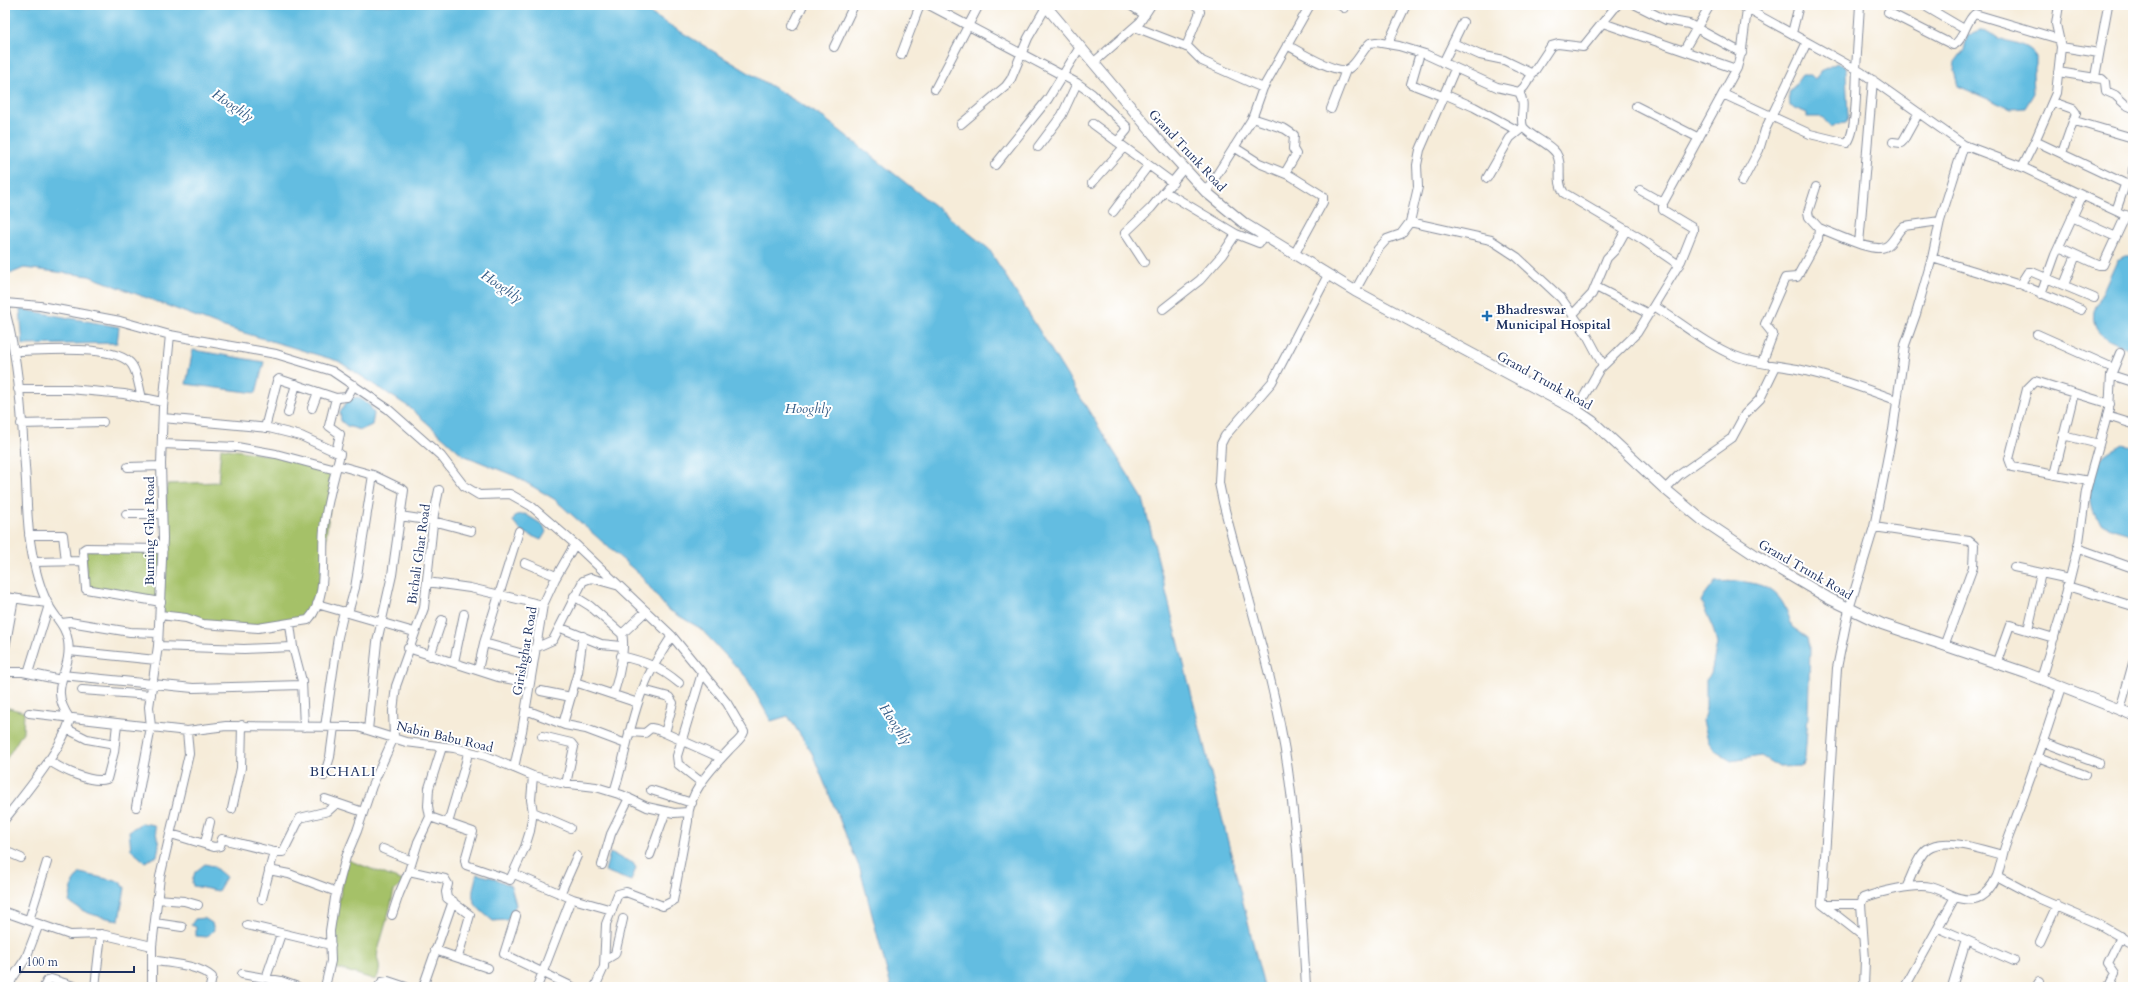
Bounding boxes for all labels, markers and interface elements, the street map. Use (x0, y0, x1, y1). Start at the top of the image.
water label: Hooghly (208, 85, 257, 126)
street label: Grand Trunk Road (1144, 106, 1230, 196)
water label: Hooghly (477, 266, 526, 307)
place label: Bhadreswar Municipal Hospital (1496, 301, 1611, 334)
marker: Bhadreswar Municipal Hospital (1481, 310, 1493, 322)
street label: Grand Trunk Road (1494, 347, 1595, 415)
water label: Hooghly (785, 399, 831, 418)
street label: Burning Ghat Road (141, 476, 159, 586)
street label: Bichali Ghat Road (403, 503, 435, 605)
street label: Grand Trunk Road (1755, 536, 1856, 604)
street label: Girishghat Road (508, 605, 542, 697)
water label: Hooghly (875, 700, 917, 749)
street label: Nabin Babu Road (395, 717, 495, 757)
district label: BICHALI (310, 762, 376, 781)
scale bar (20, 948, 134, 974)
text: 100 m (26, 954, 59, 970)

